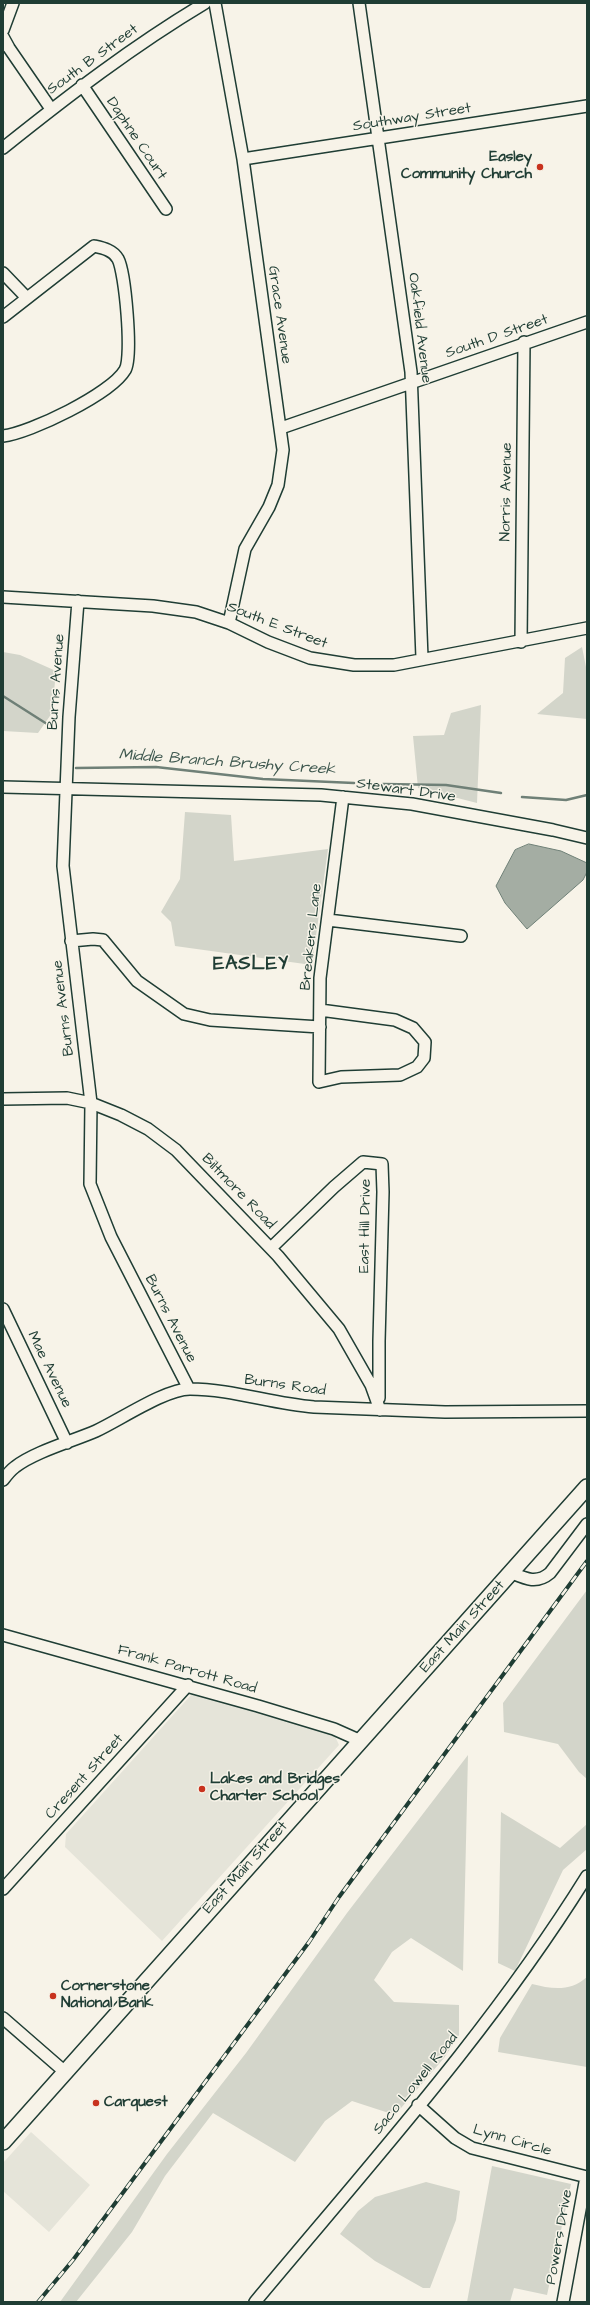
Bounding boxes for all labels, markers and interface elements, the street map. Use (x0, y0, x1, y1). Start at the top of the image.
street label: South B Street (44, 21, 142, 99)
street label: Daphne Court (102, 94, 170, 184)
street label: Southway Street (352, 100, 472, 136)
place label: Easley Community Church (401, 149, 532, 184)
marker: Easley Community Church (535, 162, 545, 172)
street label: Grace Avenue (263, 265, 295, 365)
street label: Oakfield Avenue (403, 272, 435, 384)
street label: South D Street (443, 311, 551, 363)
street label: Norris Avenue (497, 442, 517, 542)
street label: South E Street (224, 599, 330, 653)
street label: Burns Avenue (45, 633, 69, 731)
water label: Middle Branch Brushy Creek (118, 746, 336, 780)
street label: Stewart Drive (355, 775, 457, 807)
street label: Breakers Lane (297, 883, 327, 991)
district label: EASLEY (213, 954, 289, 976)
street label: Burns Avenue (49, 959, 79, 1057)
street label: Biltmore Road (197, 1150, 279, 1234)
street label: East Hill Drive (356, 1179, 376, 1273)
street label: Burns Avenue (140, 1272, 200, 1366)
street label: Mae Avenue (23, 1329, 75, 1411)
street label: Burns Road (243, 1371, 327, 1401)
street label: East Main Street (417, 1577, 509, 1677)
street label: Frank Parrott Road (115, 1642, 259, 1698)
street label: Cresent Street (42, 1731, 128, 1823)
place label: Lakes and Bridges Charter School (210, 1771, 340, 1806)
marker: Lakes and Bridges Charter School (197, 1784, 207, 1794)
street label: East Main Street (200, 1818, 292, 1918)
place label: Cornerstone National Bank (61, 1978, 153, 2013)
marker: Cornerstone National Bank (48, 1991, 58, 2001)
street label: Saco Lowell Road (370, 2030, 462, 2138)
place label: Carquest (104, 2094, 168, 2112)
marker: Carquest (91, 2098, 101, 2108)
street label: Lynn Circle (471, 2121, 553, 2161)
street label: Powers Drive (543, 2188, 577, 2286)

